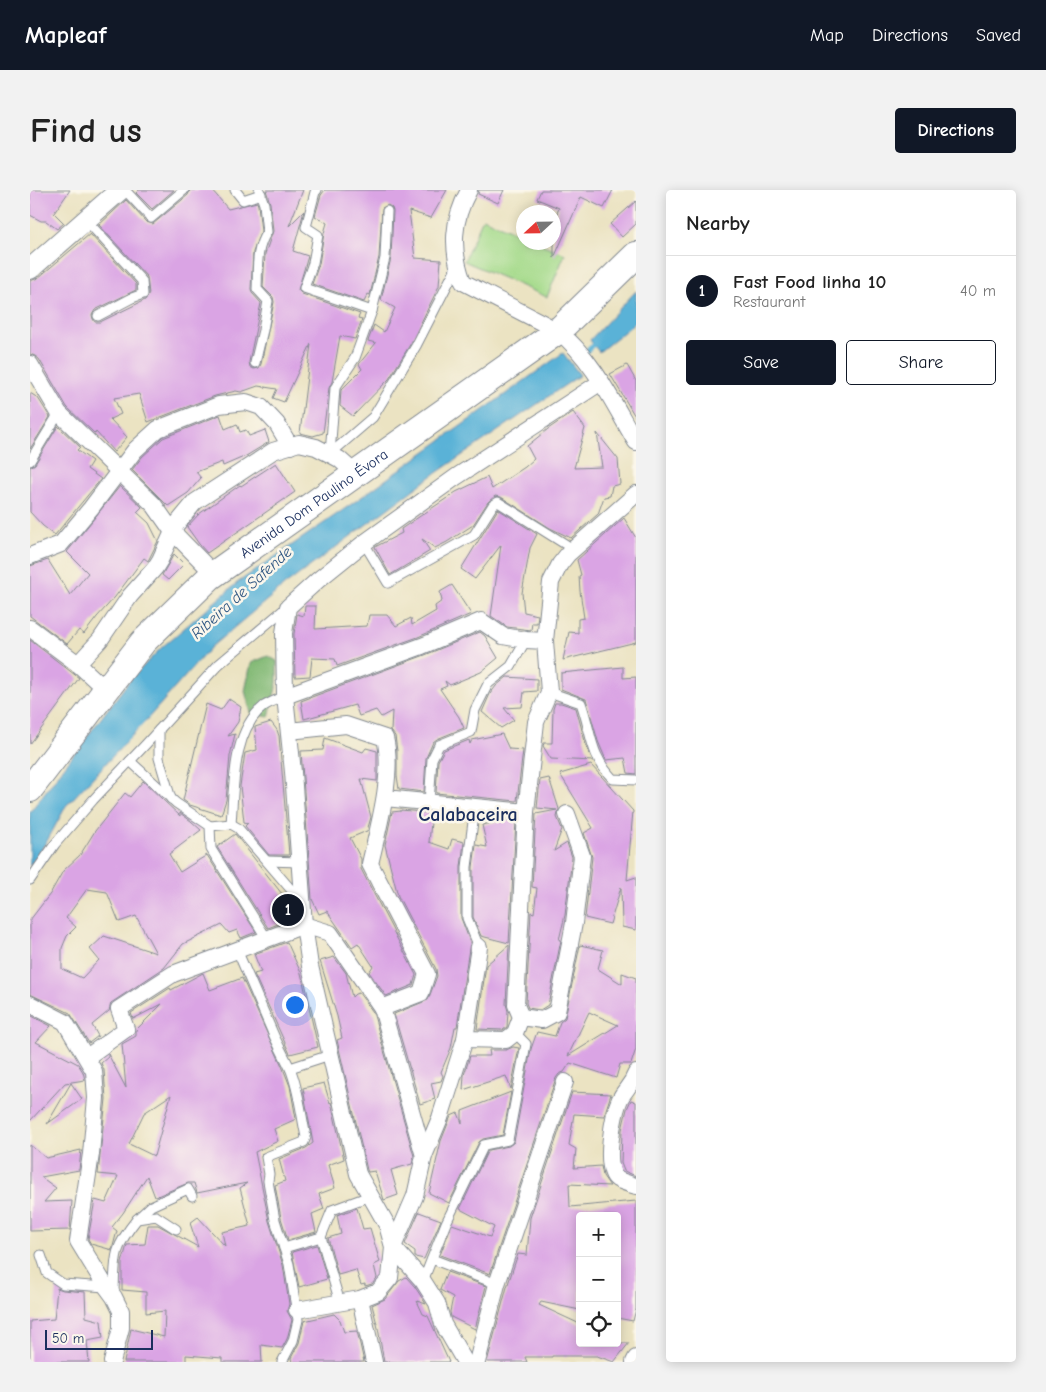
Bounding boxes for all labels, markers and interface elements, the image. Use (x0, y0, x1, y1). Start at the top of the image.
text: Mapleaf (25, 21, 106, 49)
text: Map (810, 25, 844, 46)
text: Directions (872, 25, 948, 46)
text: Saved (976, 25, 1021, 46)
button: Directions (895, 108, 1016, 153)
text: Find us (30, 110, 142, 151)
north arrow (516, 205, 561, 250)
text: Nearby (686, 211, 750, 235)
text: Fast Food linha 10 (733, 271, 886, 293)
text: 1 (699, 282, 705, 300)
text: 40 m (960, 282, 996, 300)
text: Restaurant (733, 293, 805, 311)
button: Save (686, 340, 836, 385)
button: Share (846, 340, 996, 385)
street label: Avenida Dom Paulino Évora (236, 445, 391, 562)
water label: Ribeira de Safende (188, 543, 296, 643)
district label: Calabaceira (418, 803, 518, 826)
pin: 1 (272, 891, 304, 929)
your location (282, 992, 308, 1018)
map controls (576, 1212, 621, 1347)
button: + (576, 1212, 621, 1257)
button: − (576, 1257, 621, 1302)
button: locate (576, 1302, 621, 1347)
scale bar (45, 1327, 152, 1350)
text: 50 m (52, 1330, 84, 1347)

